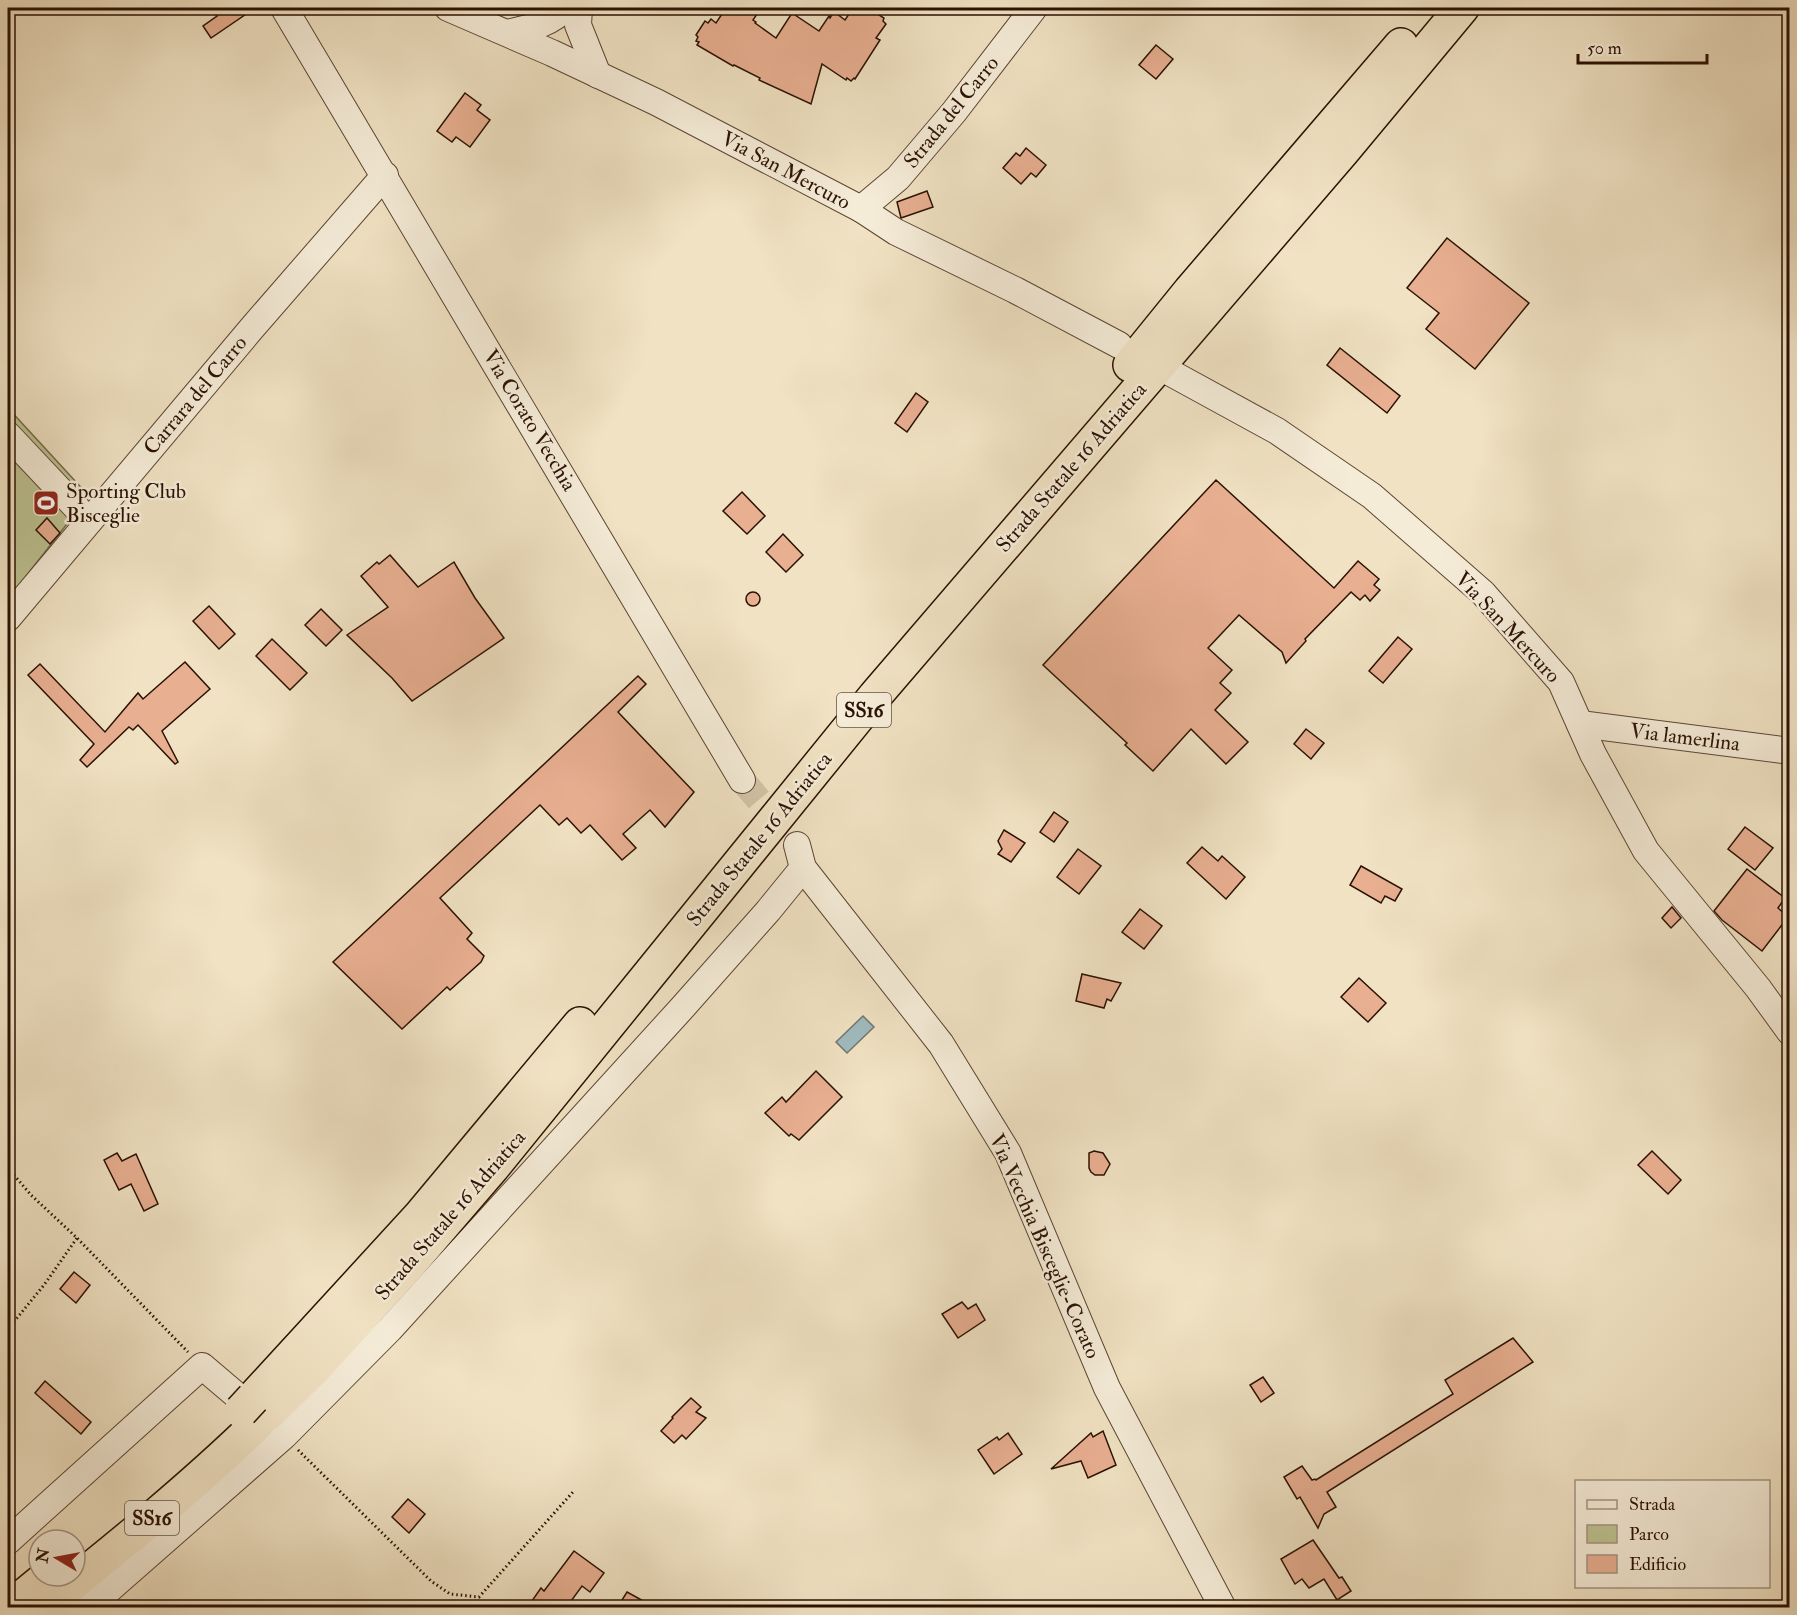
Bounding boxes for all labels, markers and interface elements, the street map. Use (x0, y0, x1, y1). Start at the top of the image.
scale bar (1578, 27, 1707, 65)
text: 50 m (1587, 37, 1622, 60)
street label: Strada del Carro (898, 51, 1005, 174)
street label: Via San Mercuro (716, 125, 855, 216)
street label: Carrara del Carro (138, 330, 253, 461)
street label: Via Corato Vecchia (477, 344, 583, 496)
street label: Strada Statale 16 Adriatica (990, 376, 1153, 558)
place label: Sporting Club Bisceglie (66, 478, 186, 529)
sports icon: Sporting Club Bisceglie (31, 488, 61, 518)
street label: Via San Mercuro (1449, 566, 1566, 689)
road number: SS16 (837, 693, 891, 727)
street label: Via lamerlina (1628, 717, 1742, 758)
street label: Strada Statale 16 Adriatica (681, 746, 838, 932)
street label: Strada Statale 16 Adriatica (369, 1124, 532, 1306)
street label: Via Vecchia Bisceglie-Corato (983, 1130, 1106, 1363)
legend (1575, 1480, 1770, 1588)
text: Strada (1629, 1493, 1676, 1516)
road number: SS16 (125, 1501, 179, 1535)
text: Parco (1629, 1523, 1669, 1546)
north arrow (27, 1528, 87, 1588)
text: N (32, 1546, 54, 1565)
text: Edificio (1629, 1553, 1686, 1576)

